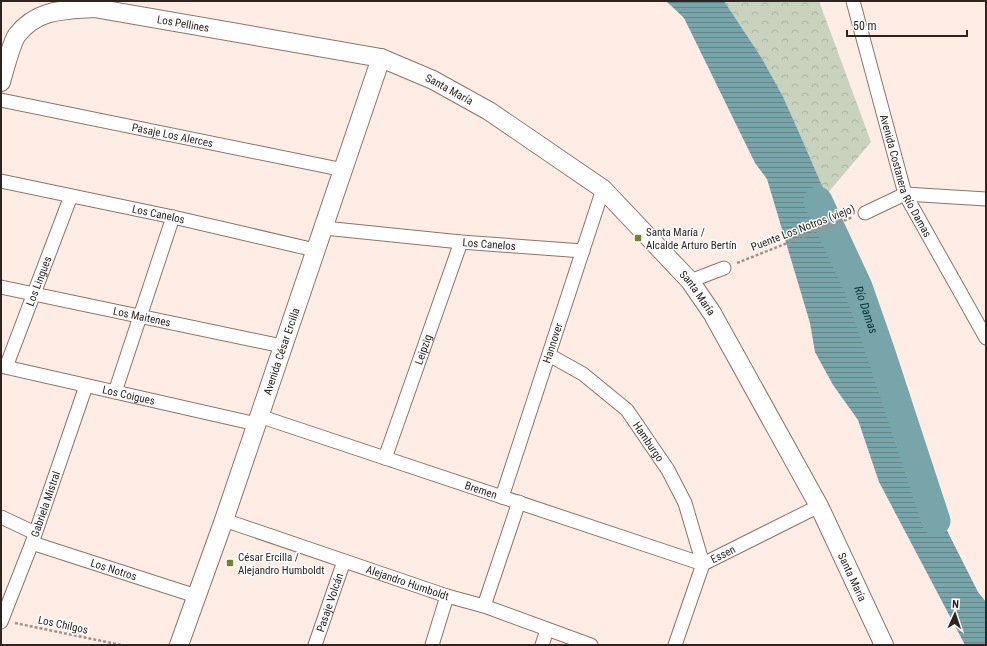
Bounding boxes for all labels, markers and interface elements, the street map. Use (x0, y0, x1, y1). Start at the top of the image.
scale bar (847, 12, 967, 38)
street label: Los Pellines (156, 13, 210, 34)
text: 50 m (853, 19, 877, 33)
street label: Santa María (424, 71, 475, 107)
street label: Avenida Costanera Río Damas (877, 113, 934, 239)
street label: Pasaje Los Alerces (131, 120, 214, 150)
street label: Los Canelos (131, 202, 186, 226)
street label: Puente Los Notros (viejo) (749, 202, 857, 254)
place label: Santa María / Alcalde Arturo Bertín (646, 226, 737, 252)
marker: Santa María / Alcalde Arturo Bertín (633, 233, 643, 243)
street label: Los Canelos (462, 236, 516, 253)
street label: Los Lingues (23, 254, 54, 308)
street label: Santa María (677, 268, 718, 318)
water label: Río Damas (851, 284, 881, 335)
street label: Los Maitenes (112, 304, 172, 329)
street label: Avenida César Ercilla (260, 306, 302, 397)
street label: Hannover (540, 321, 565, 365)
street label: Leipzig (412, 333, 434, 366)
street label: Los Coigues (101, 383, 156, 407)
street label: Hamburgo (630, 419, 667, 464)
street label: Gabriela Mistral (28, 470, 63, 539)
street label: Bremen (463, 479, 499, 501)
street label: Essen (708, 542, 737, 566)
place label: César Ercilla / Alejandro Humboldt (238, 551, 324, 577)
street label: Santa María (835, 551, 869, 603)
street label: Los Notros (89, 556, 139, 583)
marker: César Ercilla / Alejandro Humboldt (225, 558, 235, 568)
street label: Alejandro Humboldt (365, 562, 450, 603)
street label: Pasaje Volcán (314, 571, 346, 634)
north arrow (935, 594, 975, 634)
text: N (952, 598, 959, 611)
street label: Los Chilgos (37, 613, 89, 637)

